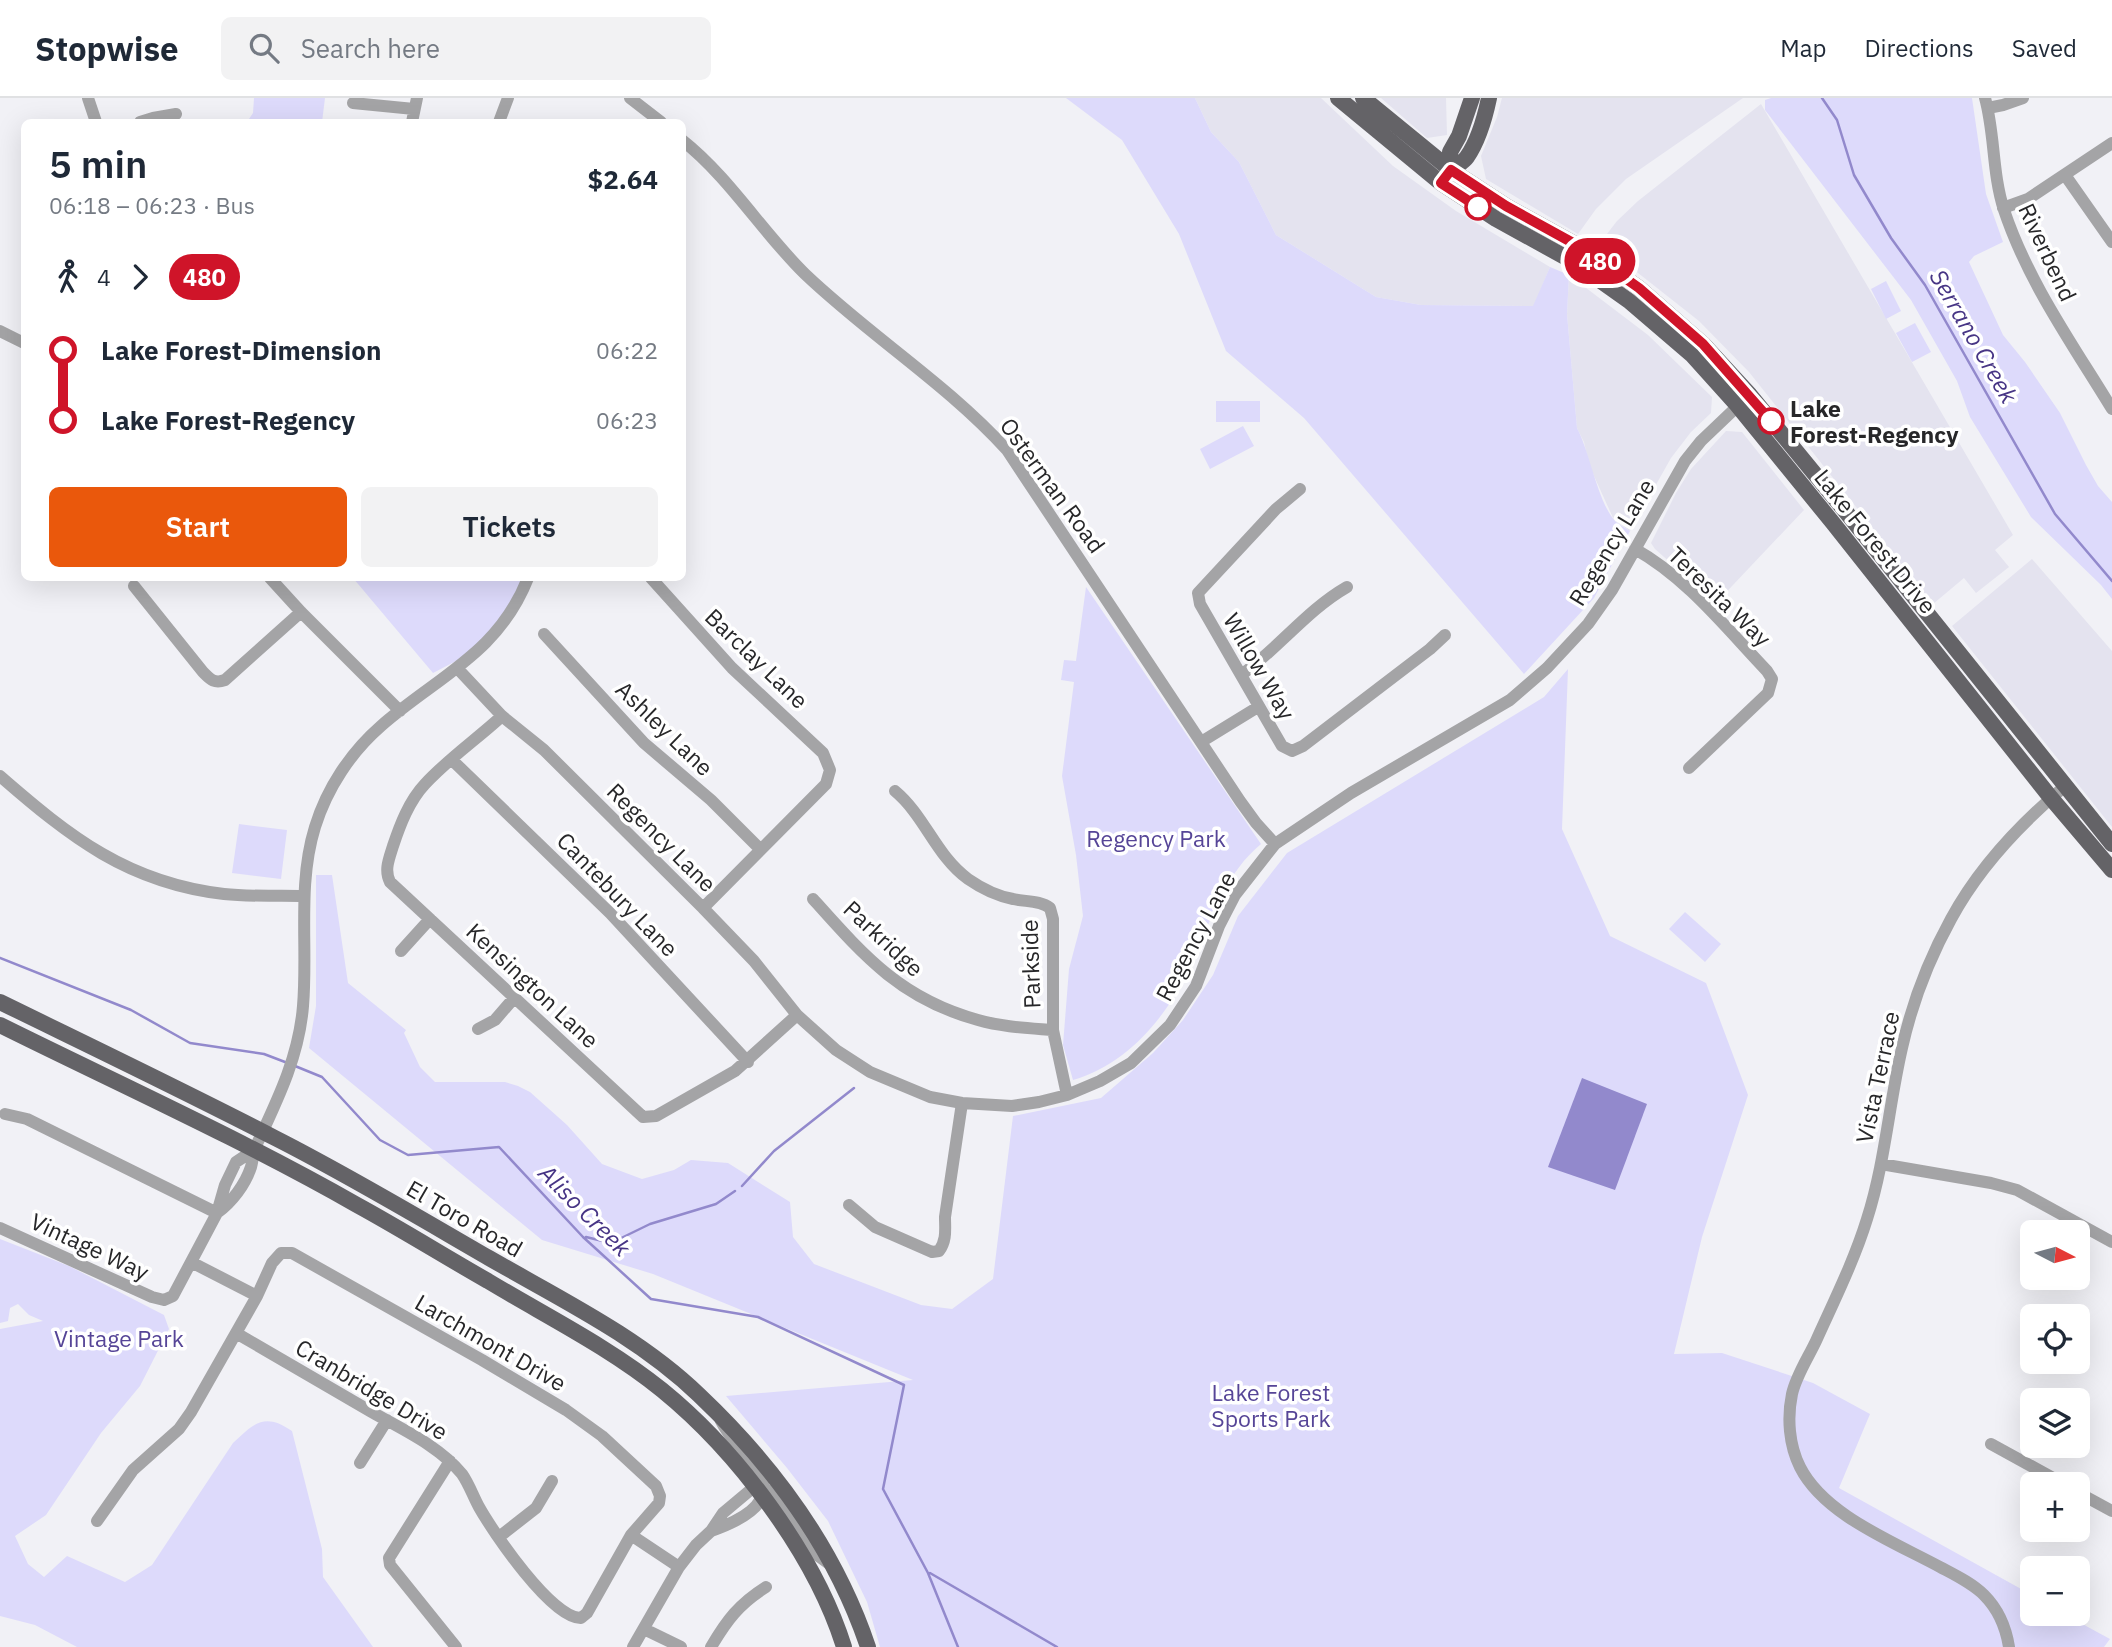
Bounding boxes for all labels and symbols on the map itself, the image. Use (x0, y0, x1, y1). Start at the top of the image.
unlabelled marker (1465, 194, 1491, 220)
street label: Riverbend (2012, 198, 2084, 306)
line badge: 480 (1560, 238, 1640, 284)
water label: Serrano Creek (1923, 263, 2026, 409)
place label: Lake Forest-Regency (1790, 393, 1959, 449)
marker: Lake Forest-Regency (1758, 408, 1784, 434)
street label: Osterman Road (994, 411, 1112, 559)
street label: Lake Forest Drive (1808, 463, 1944, 619)
street label: Regency Lane (1561, 473, 1661, 611)
street label: Teresita Way (1662, 539, 1778, 653)
street label: Barclay Lane (699, 601, 815, 715)
street label: Willow Way (1217, 607, 1303, 725)
street label: Ashley Lane (610, 674, 720, 782)
street label: Regency Lane (601, 776, 723, 898)
park label: Regency Park (1086, 823, 1226, 853)
street label: Cantebury Lane (551, 825, 685, 963)
street label: Regency Lane (1148, 866, 1242, 1006)
street label: Parkridge (838, 893, 930, 983)
street label: Kensington Lane (460, 916, 606, 1054)
street label: Parkside (1013, 919, 1047, 1009)
street label: Vista Terrace (1848, 1008, 1906, 1146)
water label: Aliso Creek (531, 1156, 638, 1263)
street label: El Toro Road (402, 1173, 528, 1263)
street label: Vintage Way (26, 1206, 154, 1287)
north arrow (2020, 1220, 2090, 1290)
street label: Larchmont Drive (410, 1287, 572, 1397)
park label: Vintage Park (54, 1323, 184, 1353)
street label: Cranbridge Drive (290, 1332, 454, 1446)
park label: Lake Forest Sports Park (1211, 1377, 1331, 1433)

